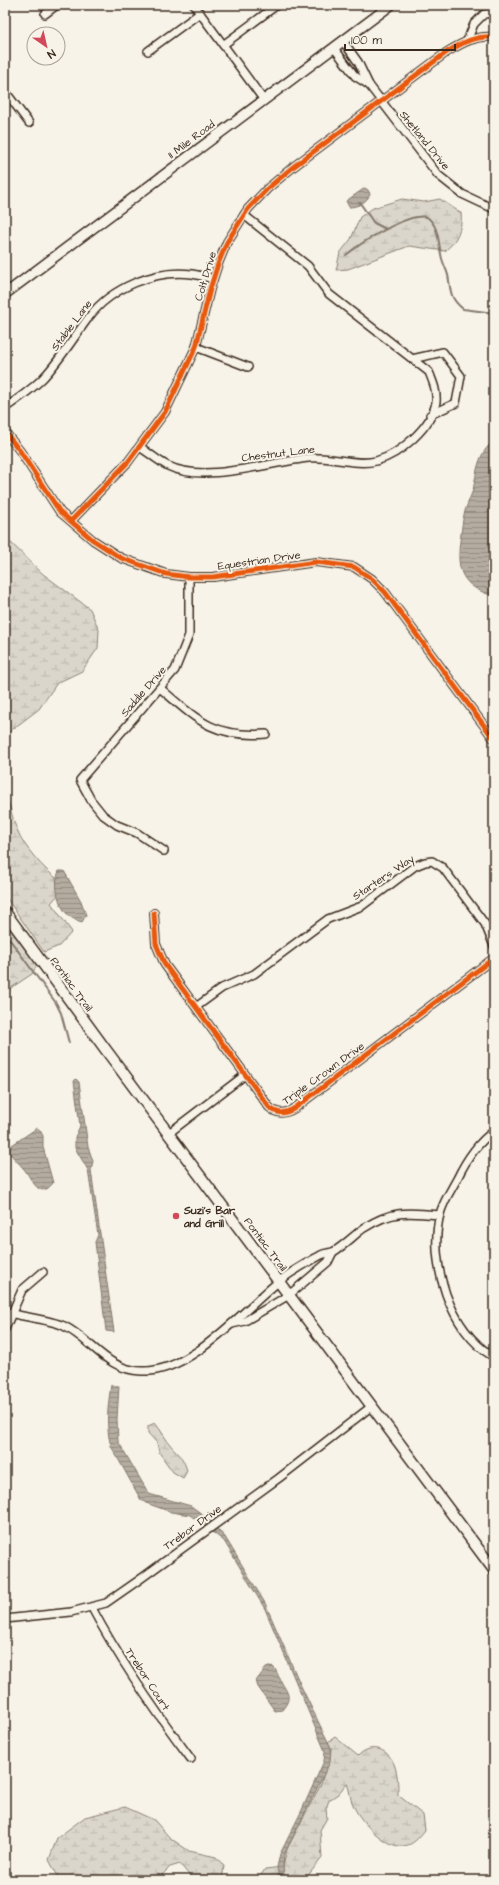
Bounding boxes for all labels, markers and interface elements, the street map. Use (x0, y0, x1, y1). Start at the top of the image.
north arrow (26, 26, 66, 66)
scale bar (345, 26, 455, 52)
text: 100 m (351, 32, 382, 49)
text: N (44, 46, 58, 62)
street label: Shetland Drive (396, 107, 453, 173)
street label: 11 Mile Road (165, 117, 218, 162)
street label: Colt Drive (191, 249, 220, 303)
street label: Stable Lane (47, 297, 95, 354)
street label: Chestnut Lane (241, 442, 316, 465)
street label: Equestrian Drive (217, 547, 301, 574)
street label: Saddle Drive (117, 663, 170, 720)
street label: Starters Way (349, 851, 418, 904)
street label: Pontiac Trail (47, 954, 97, 1015)
street label: Triple Crown Drive (279, 1038, 367, 1108)
place label: Suzi's Bar and Grill (183, 1203, 236, 1231)
marker: Suzi's Bar and Grill (171, 1211, 181, 1221)
street label: Pontiac Trail (240, 1214, 291, 1274)
street label: Trebor Drive (160, 1501, 224, 1554)
street label: Trebor Court (122, 1645, 174, 1714)

